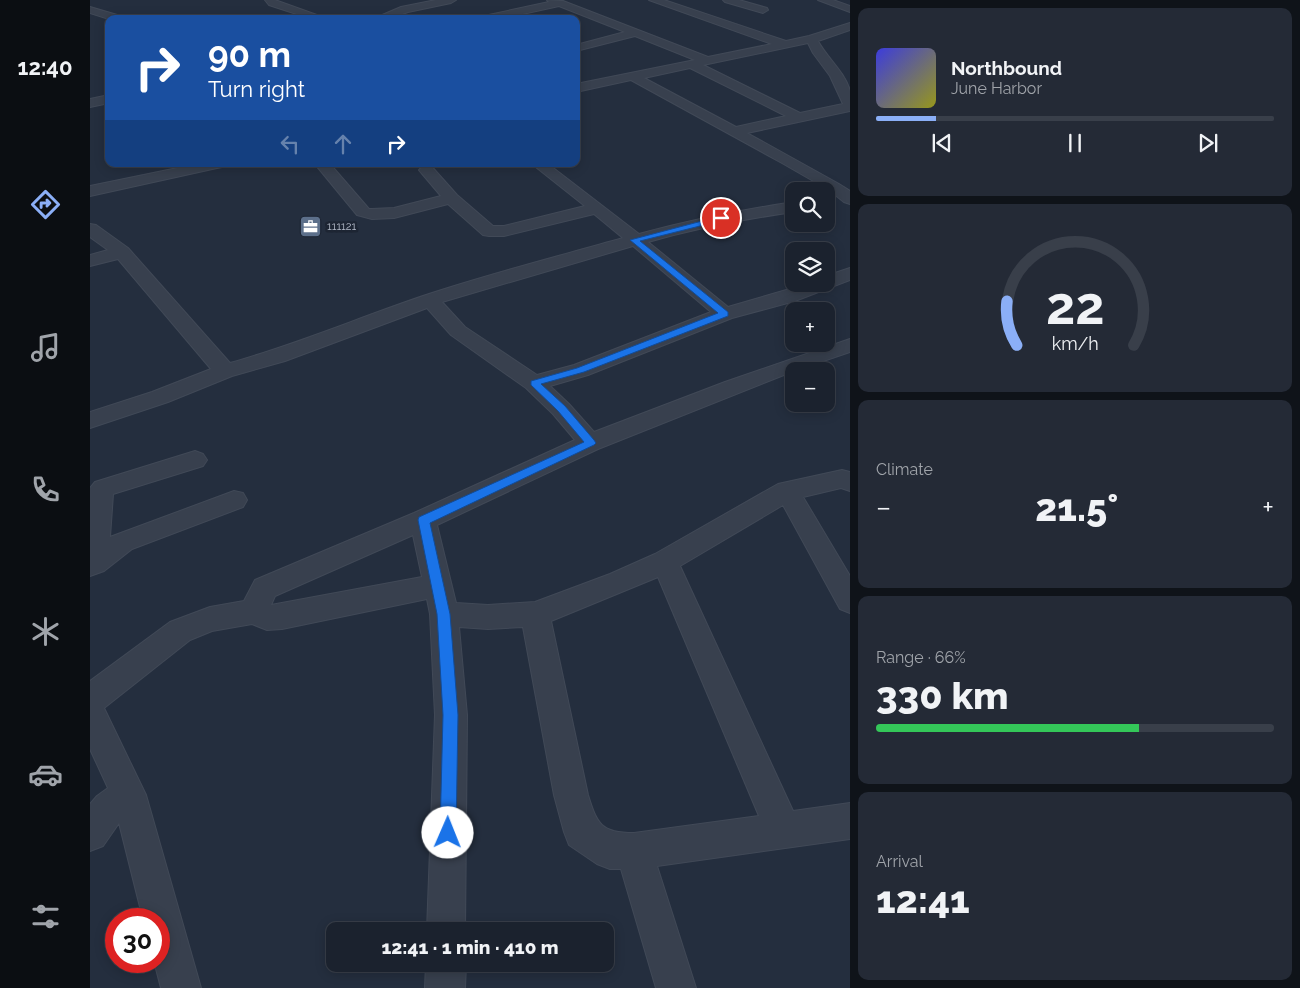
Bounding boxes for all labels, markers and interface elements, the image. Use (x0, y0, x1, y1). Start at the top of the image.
text: 90 m (208, 34, 291, 75)
icon: right (125, 35, 190, 100)
text: 12:40 (18, 54, 72, 80)
text: Northbound (951, 57, 1062, 79)
text: Turn right (208, 76, 305, 102)
text: June Harbor (951, 79, 1042, 98)
icon: previous (928, 129, 956, 157)
icon: pause (1061, 129, 1089, 157)
icon: next (1194, 129, 1222, 157)
icon: left (276, 130, 304, 158)
icon: ahead (329, 130, 357, 158)
icon: right (382, 130, 410, 158)
map controls (785, 182, 835, 412)
button: search (785, 182, 835, 232)
icon: directions (28, 187, 63, 222)
pin (700, 197, 742, 239)
icon: arrive (707, 204, 735, 232)
office icon: 111121 (299, 214, 323, 238)
place label: 111121 (327, 220, 357, 233)
button: layers (785, 242, 835, 292)
text: 22 (1046, 275, 1104, 336)
button: + (785, 302, 835, 352)
icon: music (28, 330, 63, 365)
text: km/h (1051, 333, 1099, 354)
button: − (785, 362, 835, 412)
text: Climate (876, 460, 933, 479)
icon: phone (28, 472, 63, 507)
text: 21.5° (1035, 485, 1118, 530)
text: − (876, 491, 891, 524)
text: + (1262, 491, 1274, 524)
icon: climate (28, 614, 63, 649)
text: Range · 66% (876, 648, 966, 667)
text: 330 km (876, 673, 1009, 718)
icon: car (28, 757, 63, 792)
position arrow (421, 806, 473, 858)
text: Arrival (876, 852, 923, 871)
text: 12:41 (876, 877, 970, 922)
icon: filters (28, 899, 63, 934)
speed limit sign: 30 (105, 908, 170, 973)
text: 12:41 · 1 min · 410 m (381, 936, 559, 958)

